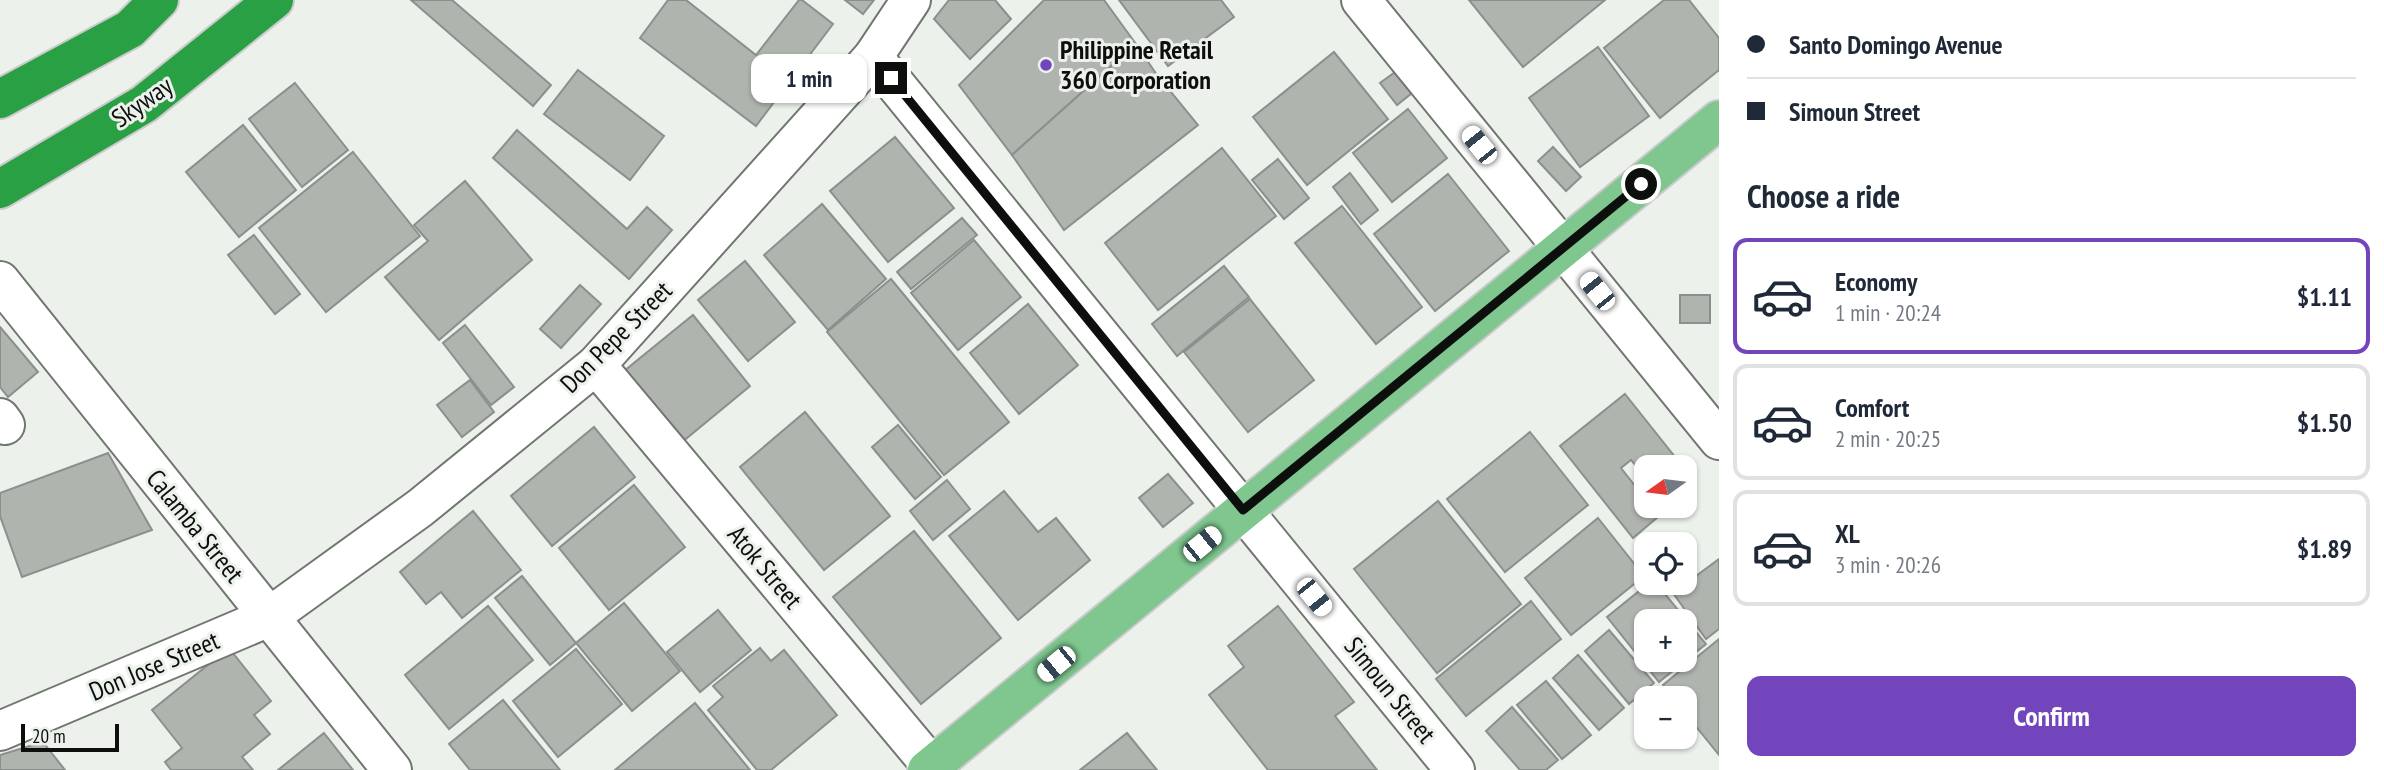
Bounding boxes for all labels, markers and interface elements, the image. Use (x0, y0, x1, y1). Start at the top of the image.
text: Santo Domingo Avenue (1789, 28, 2003, 61)
place label: Philippine Retail 360 Corporation (1060, 33, 1214, 96)
callout: 1 min (751, 54, 866, 102)
marker: Philippine Retail 360 Corporation (1038, 57, 1054, 73)
route end (875, 62, 907, 94)
text: 1 min (786, 64, 832, 93)
street label: Skyway (105, 69, 179, 134)
text: Simoun Street (1789, 95, 1920, 128)
car (1458, 122, 1501, 168)
route start (1625, 168, 1657, 200)
text: Choose a ride (1747, 175, 1900, 217)
icon: car (1751, 265, 1814, 328)
text: Economy (1835, 265, 1917, 298)
car (1576, 268, 1619, 314)
street label: Don Pepe Street (553, 274, 679, 400)
text: $1.11 (2297, 280, 2352, 313)
text: 1 min · 20:24 (1835, 298, 1941, 327)
icon: car (1751, 391, 1814, 454)
text: Comfort (1835, 391, 1909, 424)
text: $1.50 (2297, 406, 2352, 439)
text: 2 min · 20:25 (1835, 424, 1941, 453)
north arrow (1634, 455, 1698, 518)
map controls (1634, 455, 1697, 749)
street label: Calamba Street (140, 462, 251, 589)
icon: car (1751, 517, 1814, 580)
text: XL (1835, 517, 1860, 550)
street label: Atok Street (721, 518, 810, 615)
car (1180, 523, 1225, 565)
button: locate (1634, 532, 1697, 595)
text: $1.89 (2297, 532, 2352, 565)
text: 3 min · 20:26 (1835, 550, 1941, 579)
car (1293, 574, 1336, 620)
button: + (1634, 609, 1697, 672)
street label: Don Jose Street (84, 623, 224, 708)
street label: Simoun Street (1338, 630, 1443, 749)
car (1034, 643, 1079, 685)
button: Confirm (1747, 676, 2356, 756)
button: − (1634, 686, 1697, 749)
scale bar (21, 721, 119, 753)
text: 20 m (32, 724, 66, 748)

